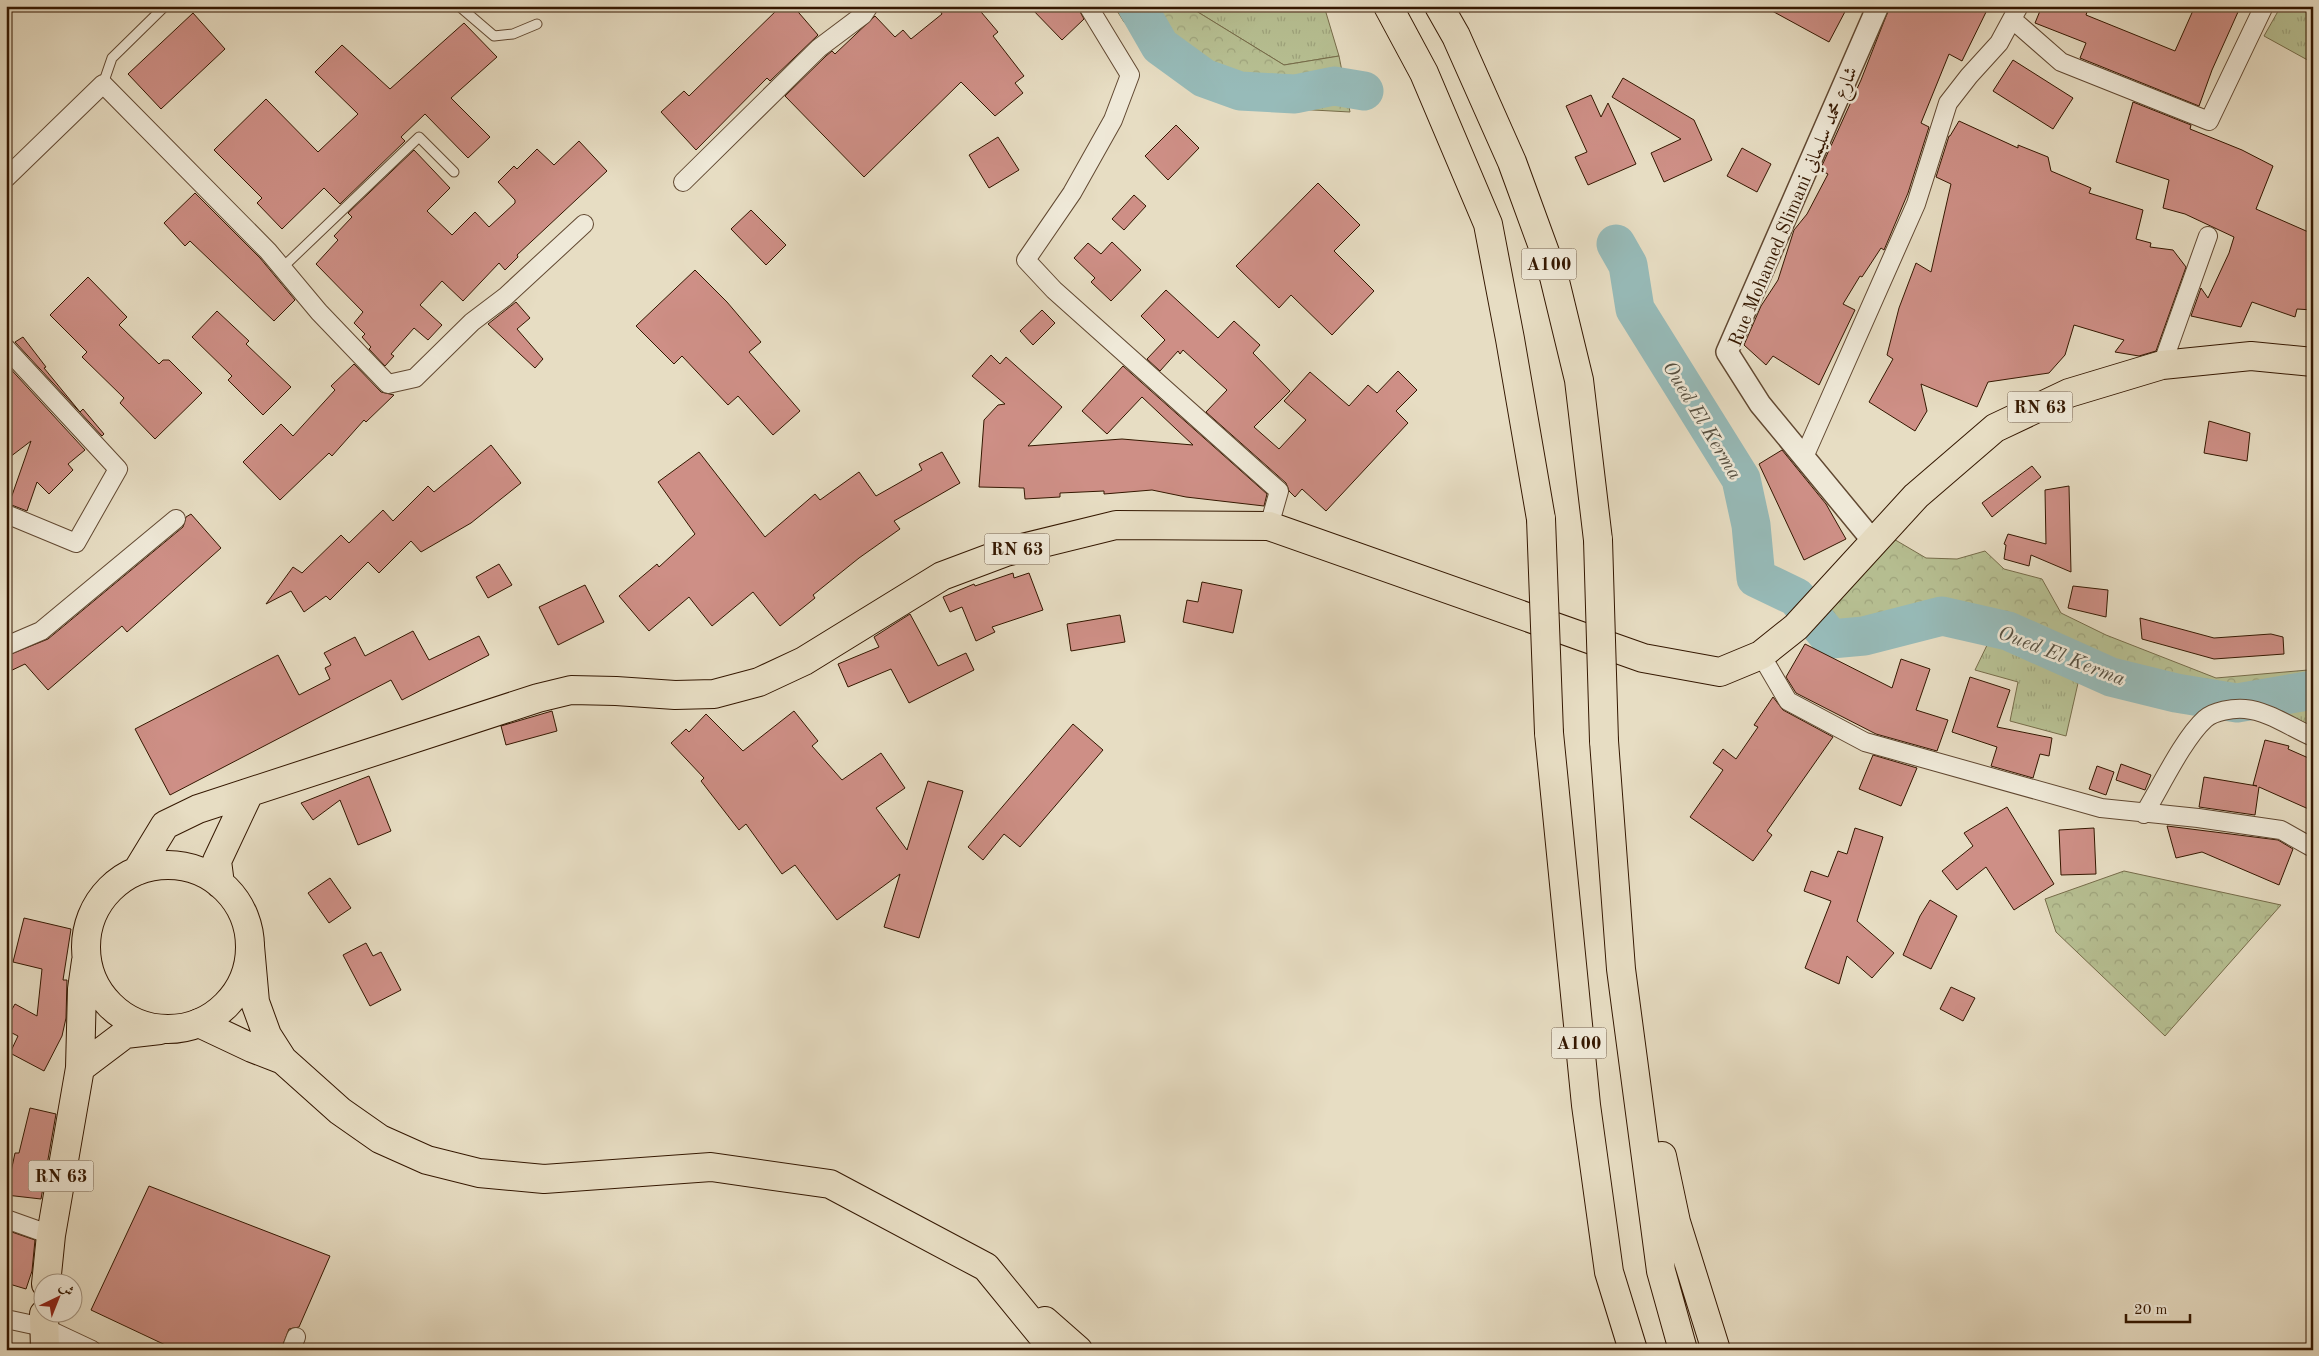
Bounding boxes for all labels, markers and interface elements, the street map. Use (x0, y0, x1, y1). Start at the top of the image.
street label: Rue Mohamed Slimani شارع محمد سليماني (1727, 64, 1866, 351)
road number: A100 (1522, 248, 1576, 280)
water label: Oued El Kerma (1658, 358, 1745, 484)
road number: RN 63 (2008, 392, 2072, 422)
road number: RN 63 (984, 534, 1050, 564)
water label: Oued El Kerma (1995, 623, 2128, 690)
road number: A100 (1552, 1028, 1606, 1058)
road number: RN 63 (28, 1160, 94, 1192)
north arrow (32, 1274, 82, 1324)
text: ش (56, 1279, 76, 1299)
scale bar (2126, 1291, 2190, 1323)
text: 20 m (2134, 1303, 2168, 1318)

